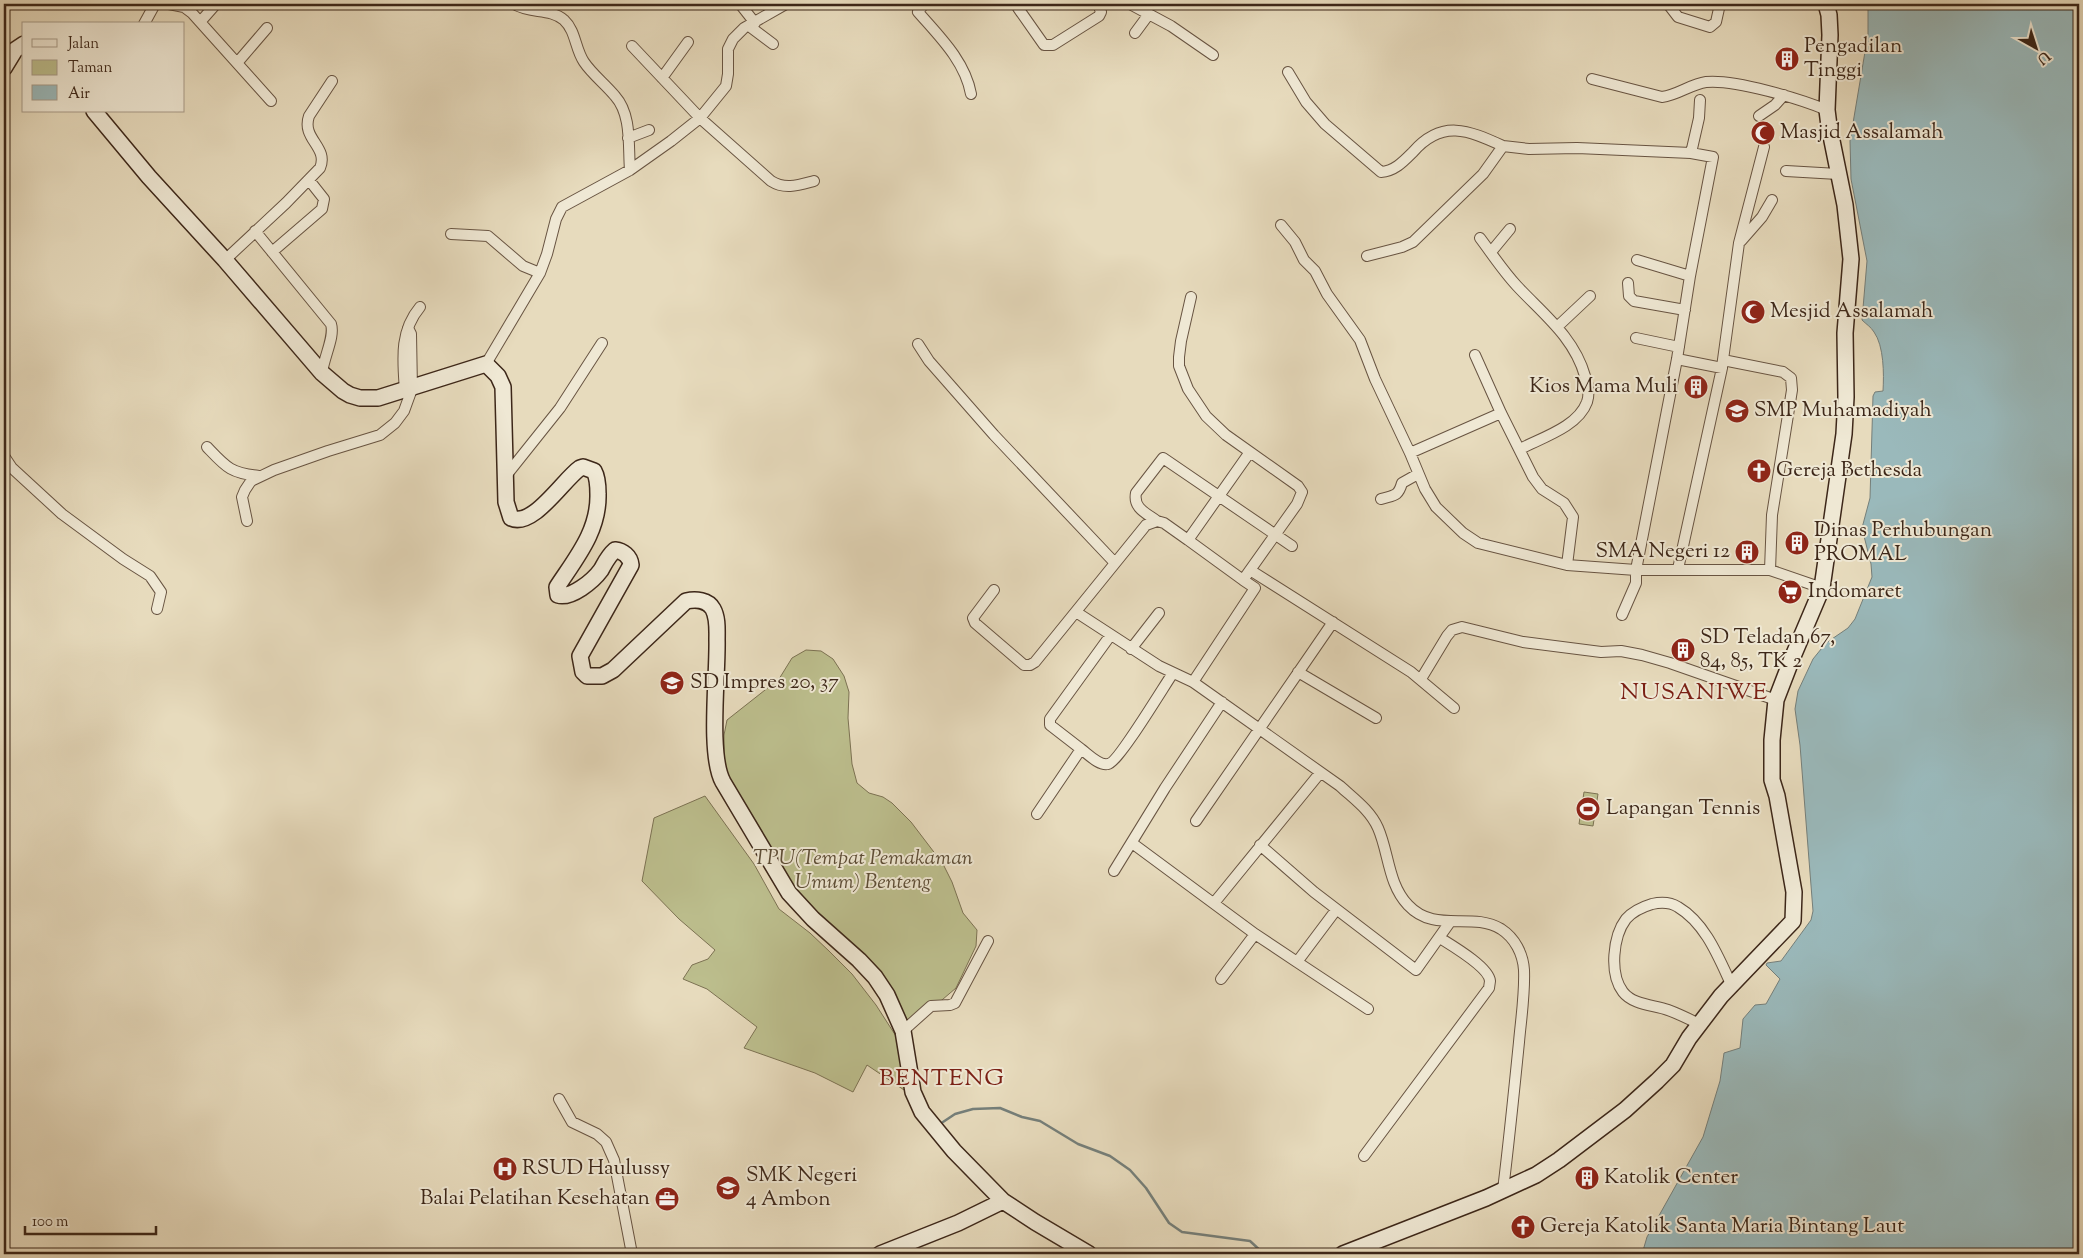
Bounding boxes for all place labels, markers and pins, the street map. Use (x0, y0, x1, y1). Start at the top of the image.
place label: Pengadilan Tinggi (1804, 32, 1902, 86)
building icon: Pengadilan Tinggi (1774, 46, 1800, 72)
place label: Masjid Assalamah (1780, 118, 1943, 148)
mosque icon: Masjid Assalamah (1750, 120, 1776, 146)
place label: Mesjid Assalamah (1770, 297, 1933, 327)
mosque icon: Mesjid Assalamah (1740, 299, 1766, 325)
place label: Kios Mama Muli (1529, 372, 1678, 402)
building icon: Kios Mama Muli (1683, 374, 1709, 400)
place label: SMP Muhamadiyah (1754, 396, 1932, 426)
school or university icon: SMP Muhamadiyah (1724, 398, 1750, 424)
place label: Gereja Bethesda (1776, 456, 1923, 486)
church icon: Gereja Bethesda (1746, 458, 1772, 484)
place label: Dinas Perhubungan PROMAL (1814, 516, 1992, 570)
building icon: Dinas Perhubungan PROMAL (1784, 530, 1810, 556)
place label: SMA Negeri 12 (1595, 537, 1730, 567)
building icon: SMA Negeri 12 (1734, 539, 1760, 565)
place label: Indomaret (1808, 577, 1902, 607)
supermarket icon: Indomaret (1777, 579, 1803, 605)
place label: SD Teladan 67, 84, 85, TK 2 (1700, 623, 1835, 677)
building icon: SD Teladan 67, 84, 85, TK 2 (1670, 637, 1696, 663)
place label: SD Impres 20, 37 (690, 668, 839, 698)
school or university icon: SD Impres 20, 37 (659, 670, 685, 696)
place label: Lapangan Tennis (1606, 794, 1760, 824)
sports icon: Lapangan Tennis (1575, 796, 1601, 822)
place label: RSUD Haulussy (522, 1154, 671, 1184)
hospital icon: RSUD Haulussy (492, 1156, 518, 1182)
place label: SMK Negeri 4 Ambon (746, 1161, 857, 1215)
place label: Katolik Center (1604, 1163, 1738, 1193)
building icon: Katolik Center (1574, 1165, 1600, 1191)
school or university icon: SMK Negeri 4 Ambon (715, 1175, 741, 1201)
place label: Balai Pelatihan Kesehatan (420, 1184, 650, 1214)
office icon: Balai Pelatihan Kesehatan (654, 1186, 680, 1212)
place label: Gereja Katolik Santa Maria Bintang Laut (1540, 1212, 1904, 1242)
church icon: Gereja Katolik Santa Maria Bintang Laut (1510, 1214, 1536, 1240)

